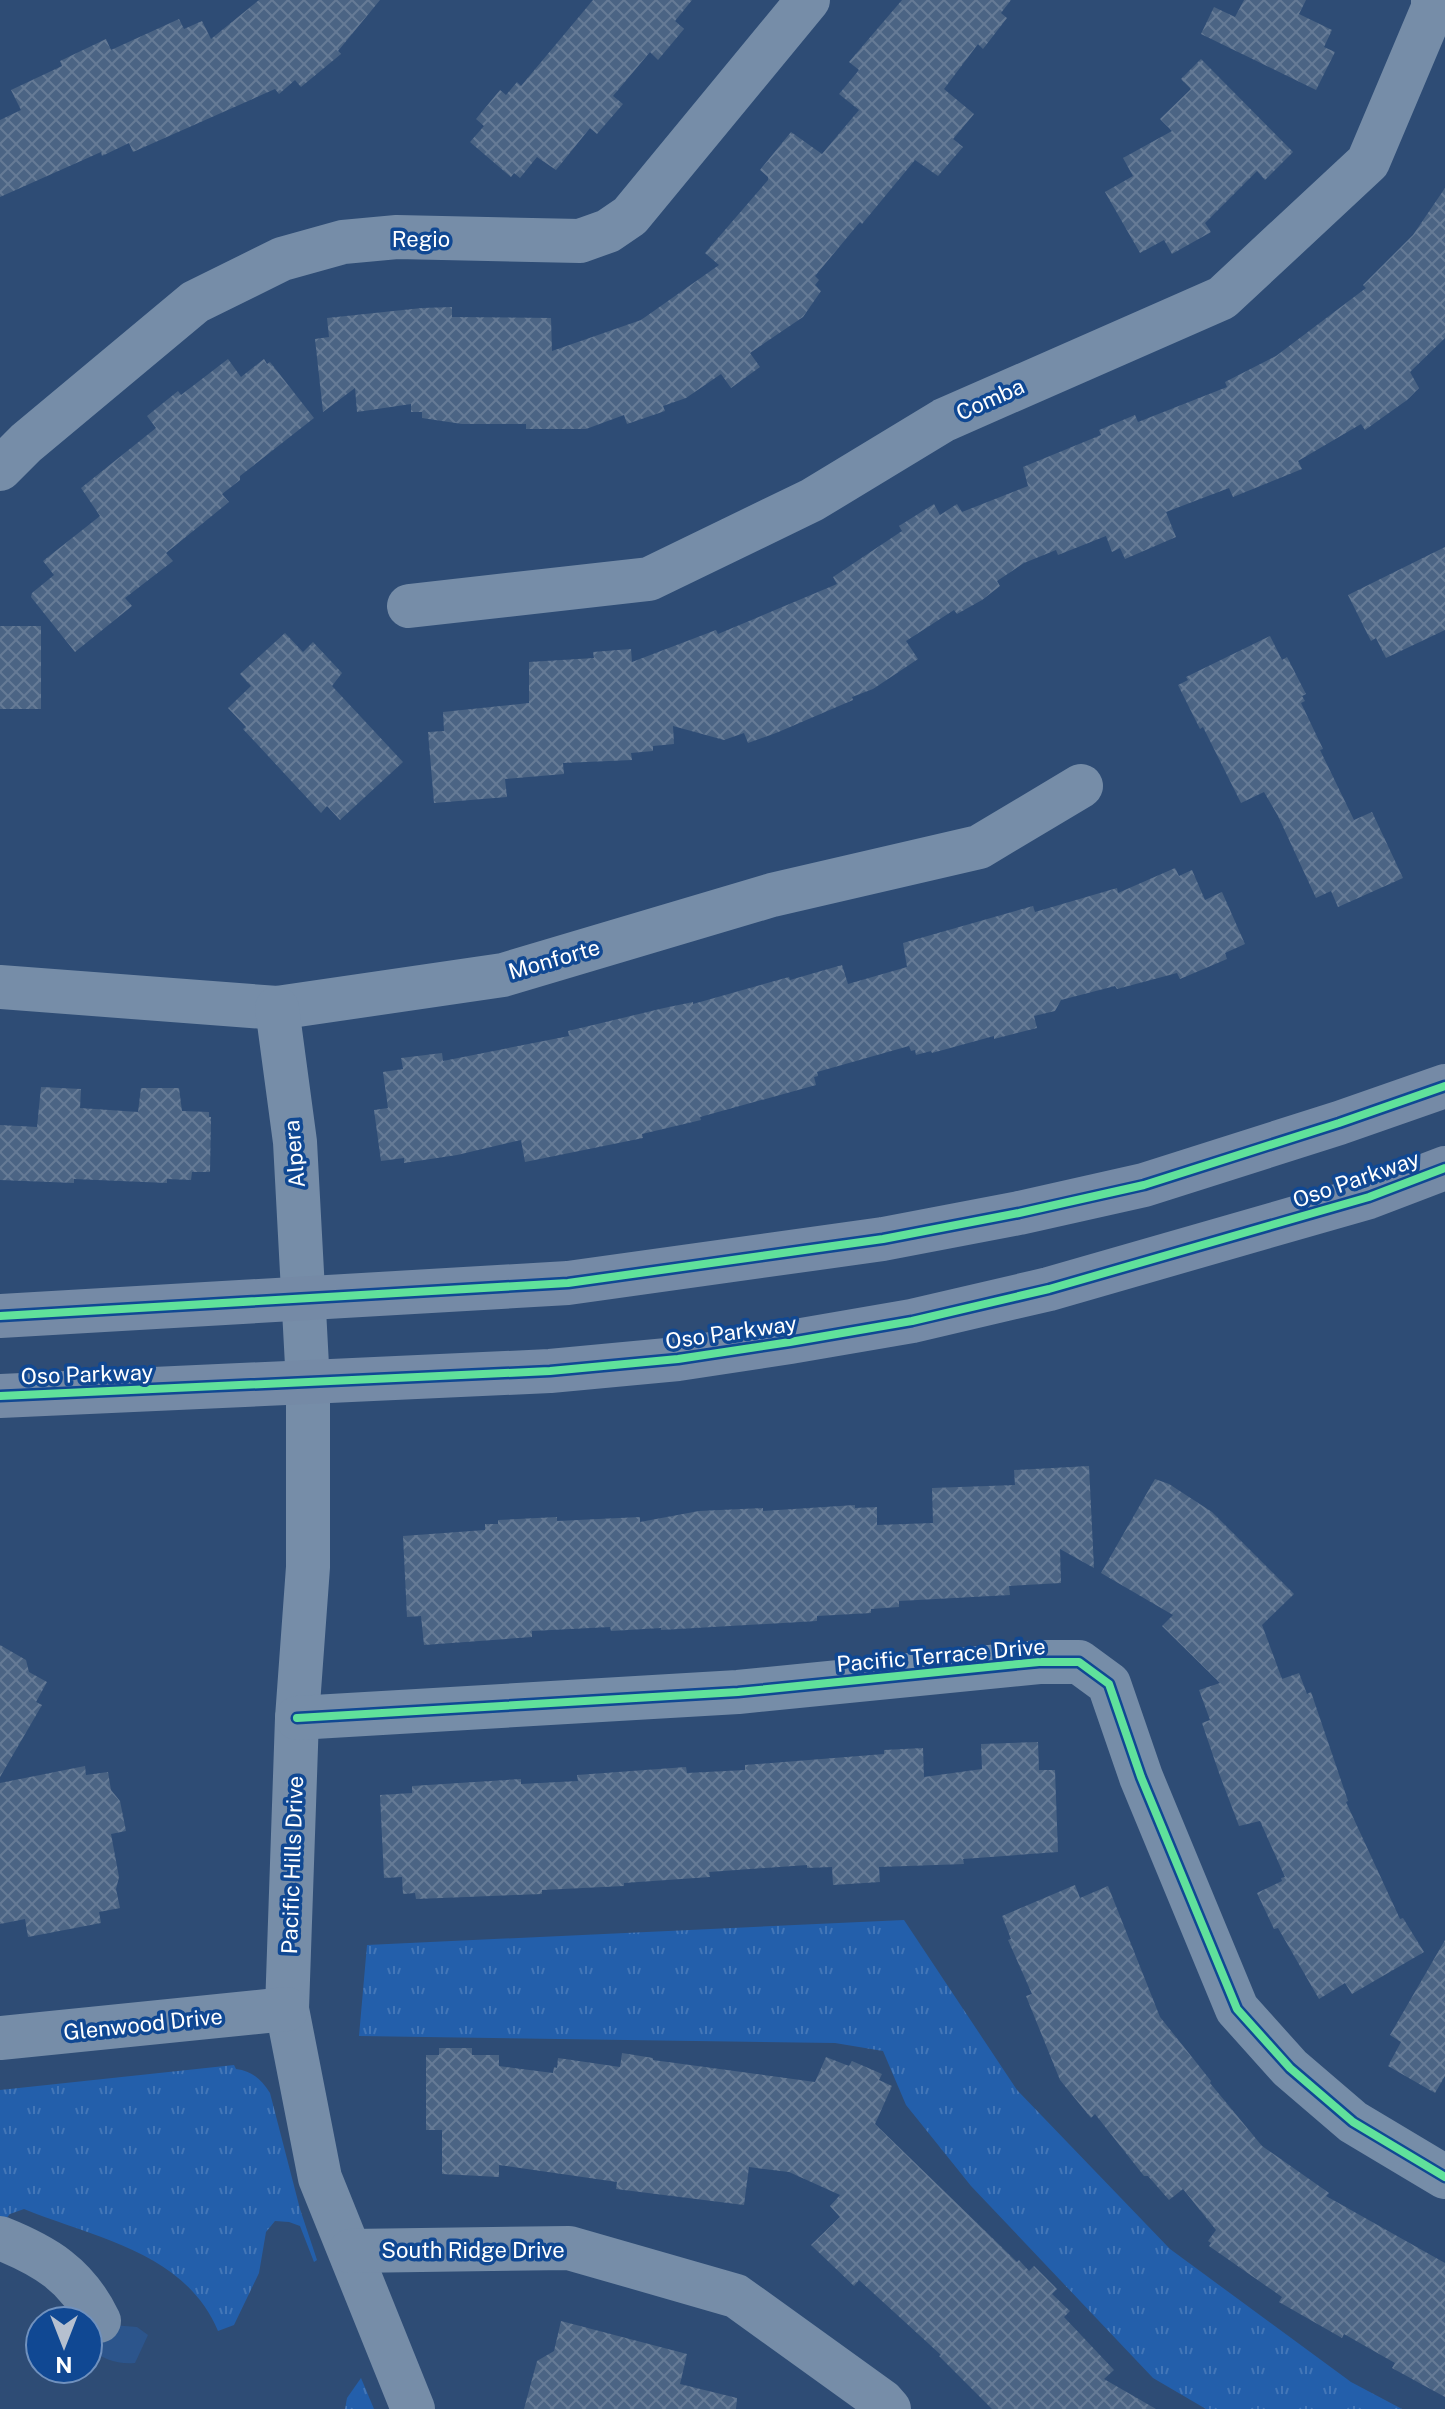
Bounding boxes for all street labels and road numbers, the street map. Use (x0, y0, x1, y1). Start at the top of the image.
street label: Regio (392, 226, 450, 252)
street label: Comba (952, 373, 1028, 425)
street label: Monforte (505, 934, 603, 984)
street label: Alpera (278, 1119, 310, 1189)
street label: Oso Parkway (1289, 1145, 1423, 1213)
street label: Oso Parkway (664, 1310, 799, 1354)
street label: Oso Parkway (20, 1359, 154, 1389)
street label: Pacific Terrace Drive (835, 1633, 1047, 1677)
street label: Pacific Hills Drive (276, 1775, 308, 1955)
street label: Glenwood Drive (62, 2003, 224, 2045)
street label: South Ridge Drive (381, 2237, 565, 2263)

